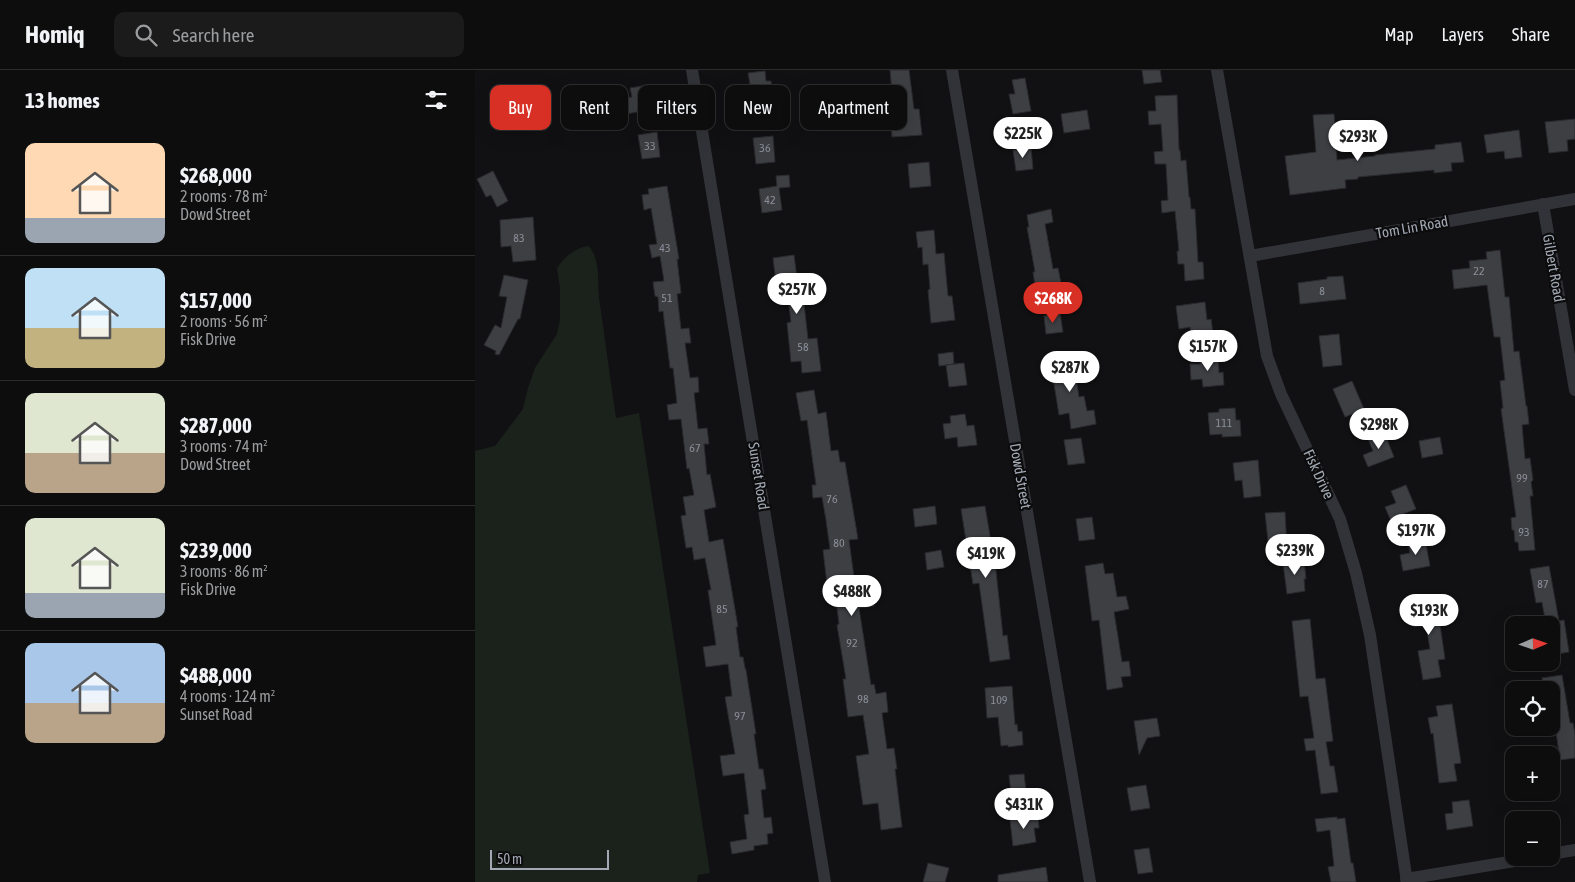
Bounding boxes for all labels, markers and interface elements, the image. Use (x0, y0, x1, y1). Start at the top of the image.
search box (114, 12, 464, 57)
text: Homiq (25, 21, 84, 48)
icon: search (132, 21, 160, 49)
text: Search here (172, 24, 254, 46)
text: Map (1384, 24, 1413, 45)
text: Layers (1441, 24, 1484, 45)
text: Share (1512, 24, 1550, 45)
chip: Buy (490, 85, 551, 130)
chip: Rent (561, 85, 628, 130)
chip: Filters (638, 85, 715, 130)
chip: New (725, 85, 790, 130)
chip: Apartment (800, 85, 907, 130)
icon: filters (422, 86, 450, 114)
text: 13 homes (25, 88, 100, 112)
pin: $225K (988, 116, 1058, 159)
pin: $293K (1323, 119, 1393, 162)
text: $225K (1004, 124, 1042, 142)
text: $293K (1339, 127, 1377, 145)
house number: 33 (644, 139, 656, 153)
house number: 36 (759, 141, 771, 155)
icon: home (65, 163, 125, 223)
text: $268,000 (180, 163, 252, 187)
text: 2 rooms · 78 m² (180, 187, 268, 205)
house number: 42 (764, 193, 776, 207)
text: Dowd Street (180, 205, 251, 223)
street label: Tom Lin Road (1375, 212, 1449, 242)
house number: 83 (513, 231, 525, 245)
street label: Gilbert Road (1540, 233, 1568, 303)
house number: 43 (659, 241, 671, 255)
house number: 22 (1473, 264, 1485, 278)
pin: $257K (762, 272, 832, 315)
text: $257K (778, 280, 816, 298)
pin: $268K (1018, 282, 1088, 324)
house number: 8 (1319, 284, 1325, 298)
icon: home (65, 288, 125, 348)
text: $157,000 (180, 288, 252, 312)
text: $268K (1034, 289, 1072, 307)
house number: 51 (661, 291, 673, 305)
text: 2 rooms · 56 m² (180, 312, 268, 330)
text: Fisk Drive (180, 330, 236, 348)
pin: $157K (1173, 330, 1243, 372)
text: $157K (1189, 337, 1227, 355)
house number: 58 (797, 340, 809, 354)
pin: $287K (1035, 350, 1105, 393)
text: $287K (1051, 358, 1089, 376)
pin: $298K (1344, 408, 1414, 450)
icon: home (65, 413, 125, 473)
text: $287,000 (180, 413, 252, 437)
text: $298K (1360, 415, 1398, 433)
house number: 111 (1216, 416, 1233, 430)
text: 3 rooms · 74 m² (180, 437, 268, 455)
house number: 67 (689, 441, 701, 455)
street label: Sunset Road (745, 441, 773, 511)
street label: Dowd Street (1007, 442, 1035, 510)
street label: Fisk Drive (1300, 447, 1338, 502)
text: Dowd Street (180, 455, 251, 473)
house number: 99 (1516, 471, 1528, 485)
house number: 76 (826, 492, 838, 506)
pin: $197K (1381, 514, 1451, 556)
text: $197K (1397, 521, 1435, 539)
house number: 93 (1518, 525, 1530, 539)
pin: $239K (1260, 534, 1330, 576)
house number: 80 (833, 536, 845, 550)
pin: $419K (951, 536, 1021, 579)
icon: home (65, 538, 125, 598)
text: $239,000 (180, 538, 252, 562)
text: $239K (1276, 541, 1314, 559)
text: $419K (967, 544, 1005, 562)
text: 3 rooms · 86 m² (180, 562, 268, 580)
pin: $488K (817, 574, 887, 617)
house number: 87 (1537, 577, 1549, 591)
text: Fisk Drive (180, 580, 236, 598)
text: $488K (833, 582, 871, 600)
pin: $193K (1394, 594, 1464, 636)
text: $193K (1410, 601, 1448, 619)
house number: 85 (716, 602, 728, 616)
north arrow (1505, 616, 1560, 671)
map controls (1505, 616, 1560, 866)
house number: 92 (846, 636, 858, 650)
icon: home (65, 663, 125, 723)
text: $488,000 (180, 663, 252, 687)
button: locate (1505, 681, 1560, 736)
text: 4 rooms · 124 m² (180, 687, 275, 705)
house number: 98 (857, 692, 869, 706)
house number: 109 (991, 693, 1008, 707)
text: Sunset Road (180, 705, 252, 723)
house number: 97 (734, 709, 746, 723)
button: + (1505, 746, 1560, 801)
pin: $431K (989, 788, 1059, 830)
text: $431K (1005, 795, 1043, 813)
button: − (1505, 811, 1560, 866)
scale bar (490, 847, 609, 870)
text: 50 m (497, 851, 522, 867)

